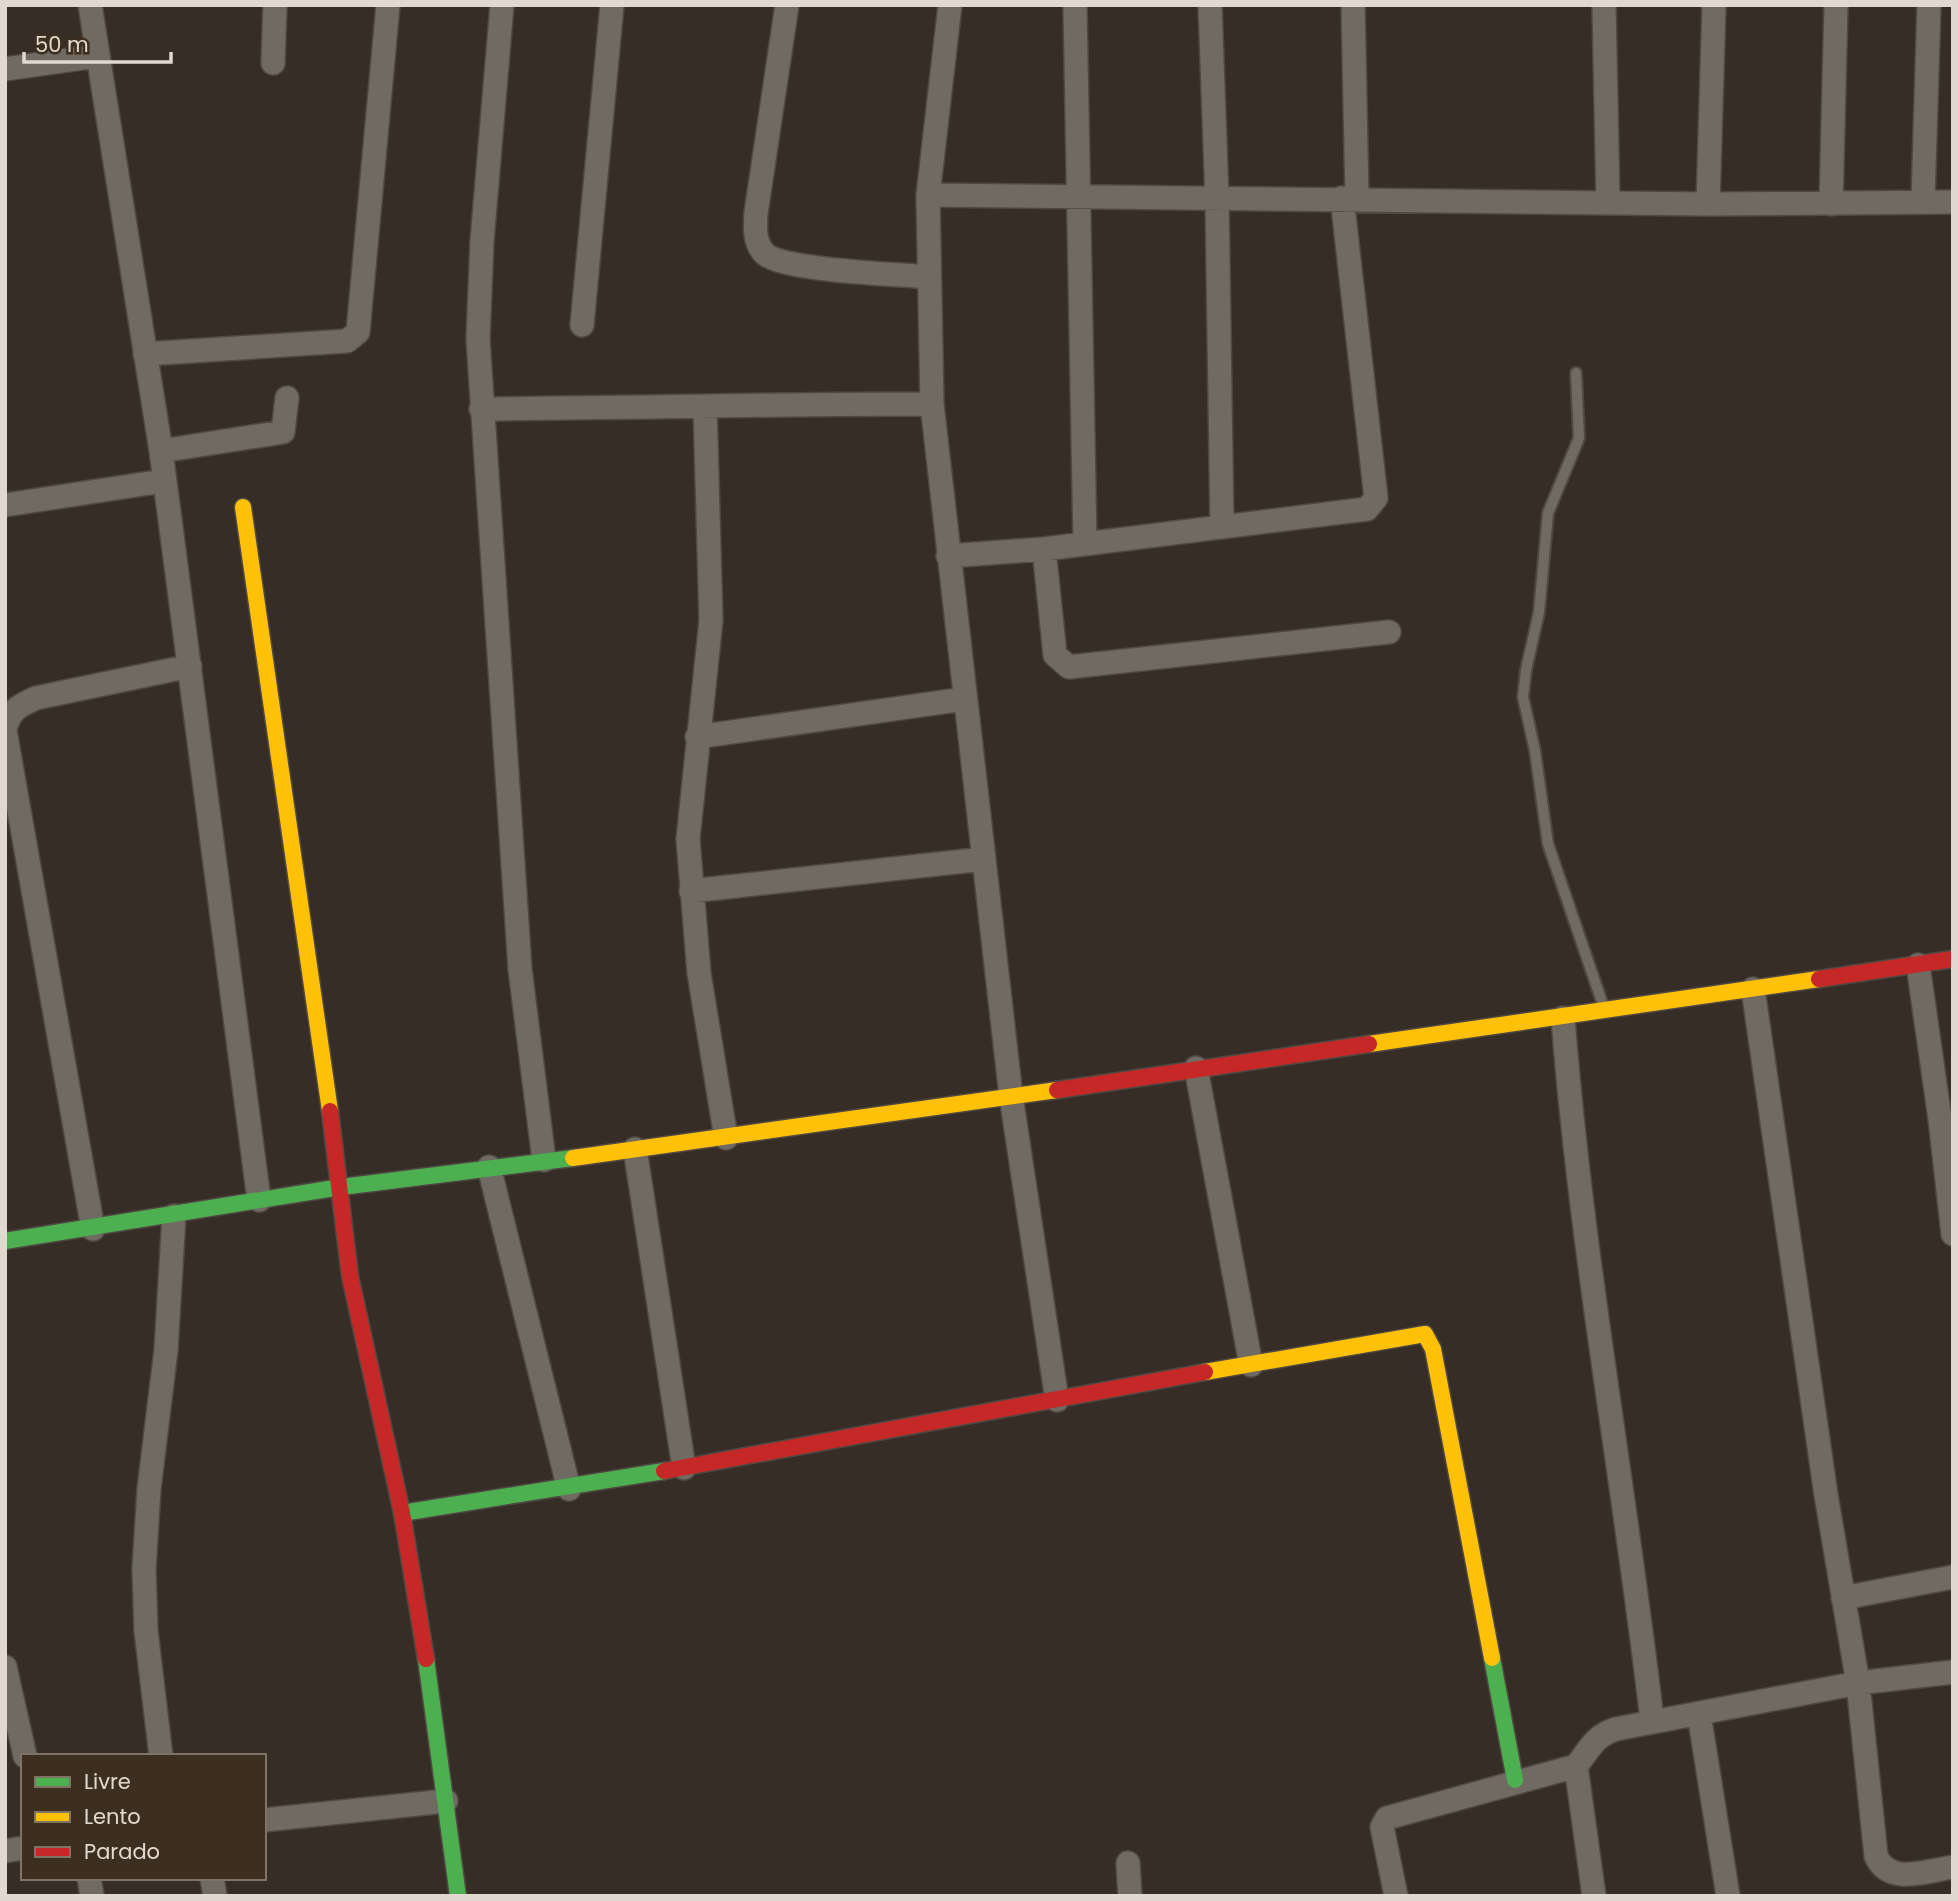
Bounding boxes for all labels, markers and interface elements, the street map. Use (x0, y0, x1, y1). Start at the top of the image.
scale bar (24, 21, 172, 65)
text: 50 m (35, 30, 89, 59)
legend (21, 1754, 266, 1880)
text: Livre (84, 1767, 131, 1796)
text: Lento (84, 1802, 141, 1831)
text: Parado (84, 1837, 160, 1866)

